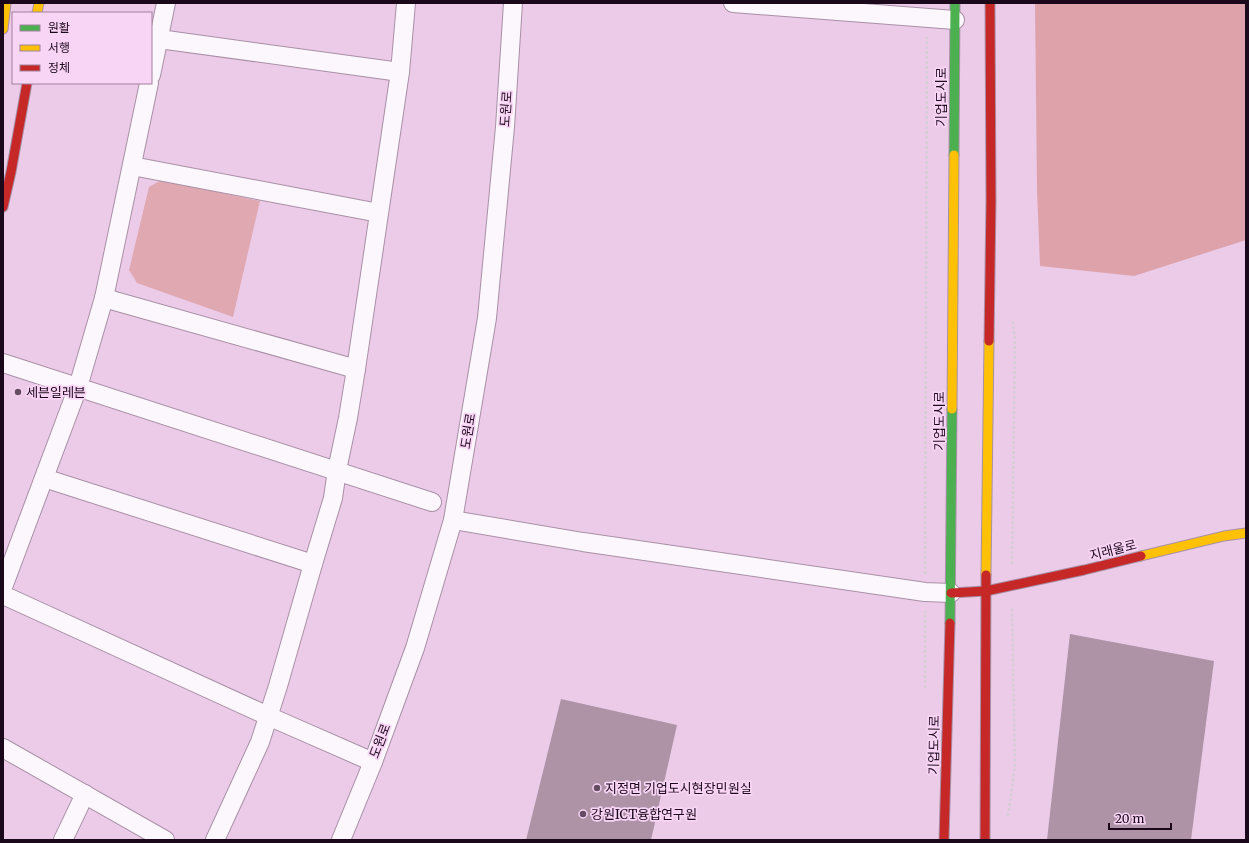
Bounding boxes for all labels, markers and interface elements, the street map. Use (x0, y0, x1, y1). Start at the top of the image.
legend (12, 12, 152, 84)
text: 원활 (48, 20, 70, 35)
text: 서행 (48, 40, 70, 55)
text: 정체 (48, 60, 70, 75)
street label: 기업도시로 (933, 67, 950, 127)
street label: 도원로 (496, 90, 516, 127)
place label: 세븐일레븐 (26, 384, 86, 401)
marker: 세븐일레븐 (13, 387, 23, 397)
street label: 기업도시로 (931, 391, 948, 451)
street label: 도원로 (457, 412, 479, 450)
street label: 지래울로 (1088, 536, 1138, 564)
street label: 기업도시로 (925, 715, 943, 775)
street label: 도원로 (366, 721, 394, 761)
place label: 지정면 기업도시현장민원실 (605, 780, 752, 797)
marker: 지정면 기업도시현장민원실 (592, 783, 602, 793)
scale bar (1109, 805, 1171, 831)
place label: 강원ICT융합연구원 (591, 806, 697, 823)
marker: 강원ICT융합연구원 (578, 809, 588, 819)
text: 20 m (1115, 811, 1144, 826)

